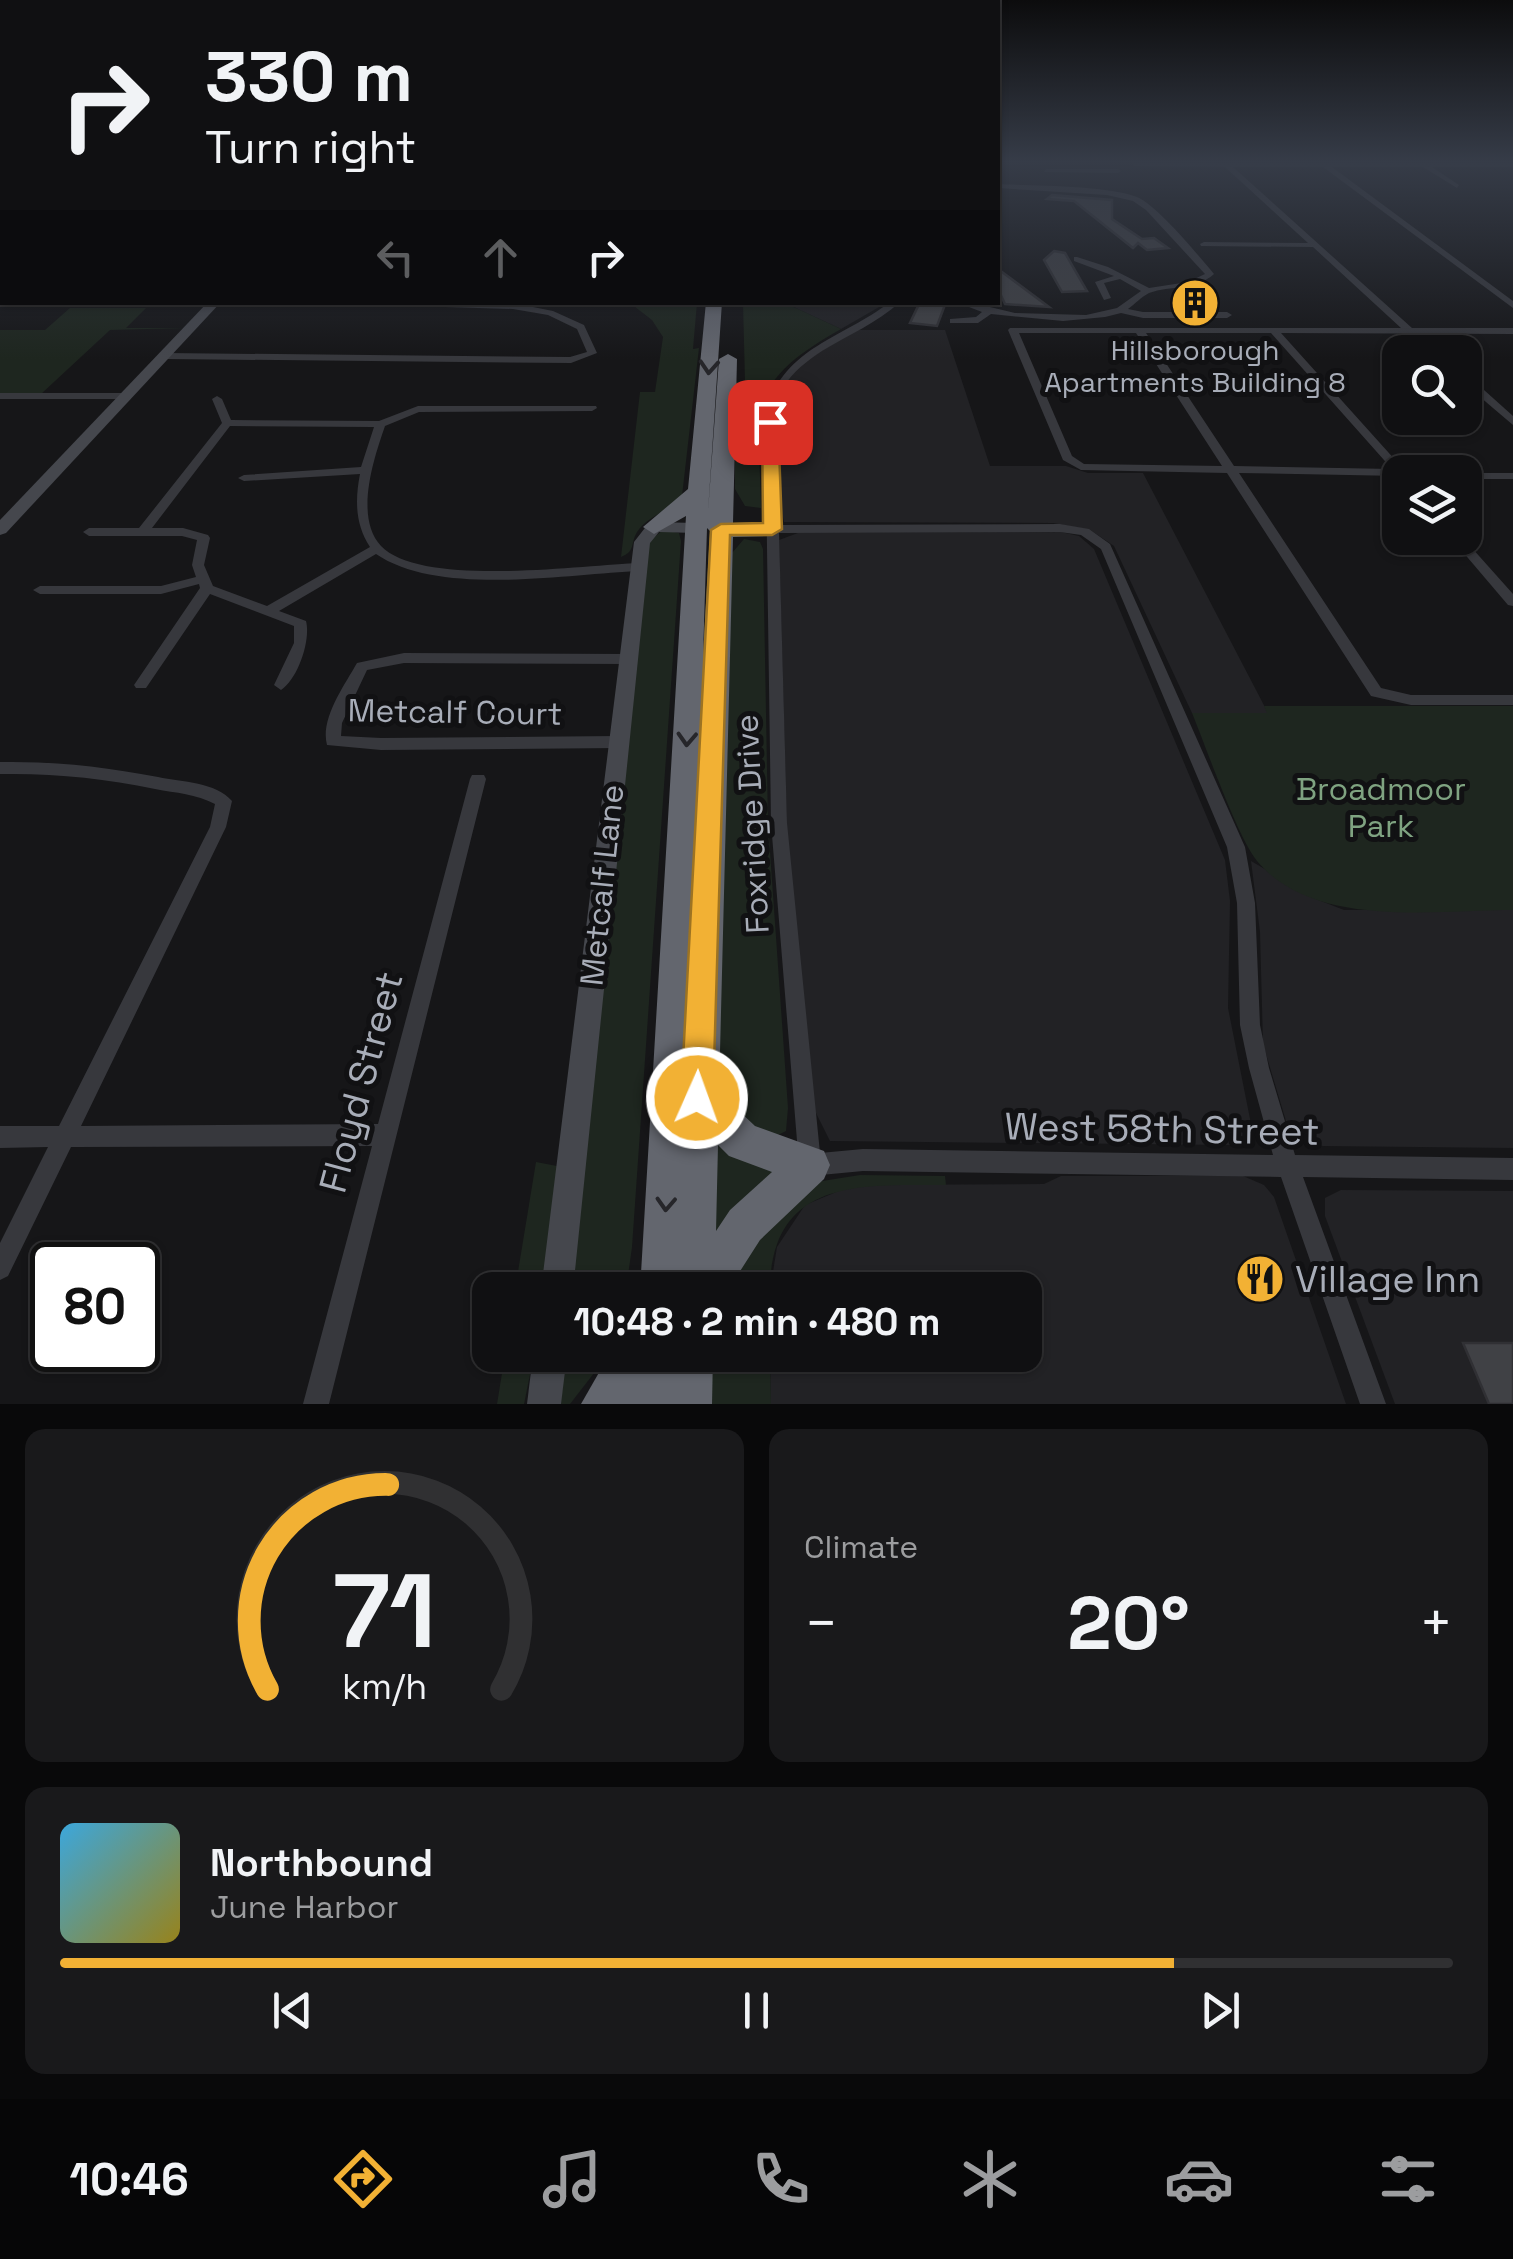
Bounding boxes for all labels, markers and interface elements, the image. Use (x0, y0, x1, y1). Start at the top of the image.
text: 330 m (205, 32, 413, 121)
icon: right (40, 40, 170, 170)
text: Turn right (205, 119, 416, 176)
icon: left (368, 230, 423, 285)
icon: ahead (473, 230, 528, 285)
icon: right (578, 230, 633, 285)
building icon: Hillsborough Apartments Building 8 (1169, 277, 1221, 329)
place label: Hillsborough Apartments Building 8 (1044, 332, 1346, 400)
map controls (1382, 335, 1482, 555)
button: search (1382, 335, 1482, 435)
one-way arrow (699, 360, 720, 376)
pin (728, 380, 813, 465)
icon: arrive (743, 395, 798, 450)
button: layers (1382, 455, 1482, 555)
street label: Metcalf Court (347, 690, 563, 734)
street label: Foxridge Drive (726, 713, 778, 935)
one-way arrow (676, 732, 697, 748)
park label: Broadmoor Park (1296, 769, 1466, 846)
street label: Metcalf Lane (572, 782, 632, 988)
street label: Floyd Street (308, 966, 414, 1198)
position arrow (645, 1046, 749, 1150)
street label: West 58th Street (1004, 1102, 1320, 1156)
one-way arrow (656, 1196, 677, 1212)
speed limit sign: 80 (30, 1242, 160, 1372)
restaurant icon: Village Inn (1234, 1253, 1286, 1305)
place label: Village Inn (1295, 1255, 1480, 1303)
text: 10:48 · 2 min · 480 m (573, 1298, 941, 1346)
text: Climate (804, 1527, 918, 1567)
text: 71 (333, 1545, 436, 1677)
text: 20° (1067, 1575, 1190, 1671)
text: − (804, 1588, 838, 1658)
text: + (1419, 1588, 1453, 1658)
text: km/h (342, 1664, 427, 1709)
text: Northbound (210, 1839, 433, 1887)
text: June Harbor (210, 1887, 398, 1927)
icon: previous (265, 1983, 320, 2038)
icon: pause (729, 1983, 784, 2038)
icon: next (1193, 1983, 1248, 2038)
icon: directions (328, 2144, 398, 2214)
icon: music (537, 2144, 607, 2214)
icon: phone (746, 2144, 816, 2214)
icon: climate (955, 2144, 1025, 2214)
icon: car (1164, 2144, 1234, 2214)
icon: filters (1373, 2144, 1443, 2214)
text: 10:46 (70, 2151, 189, 2208)

